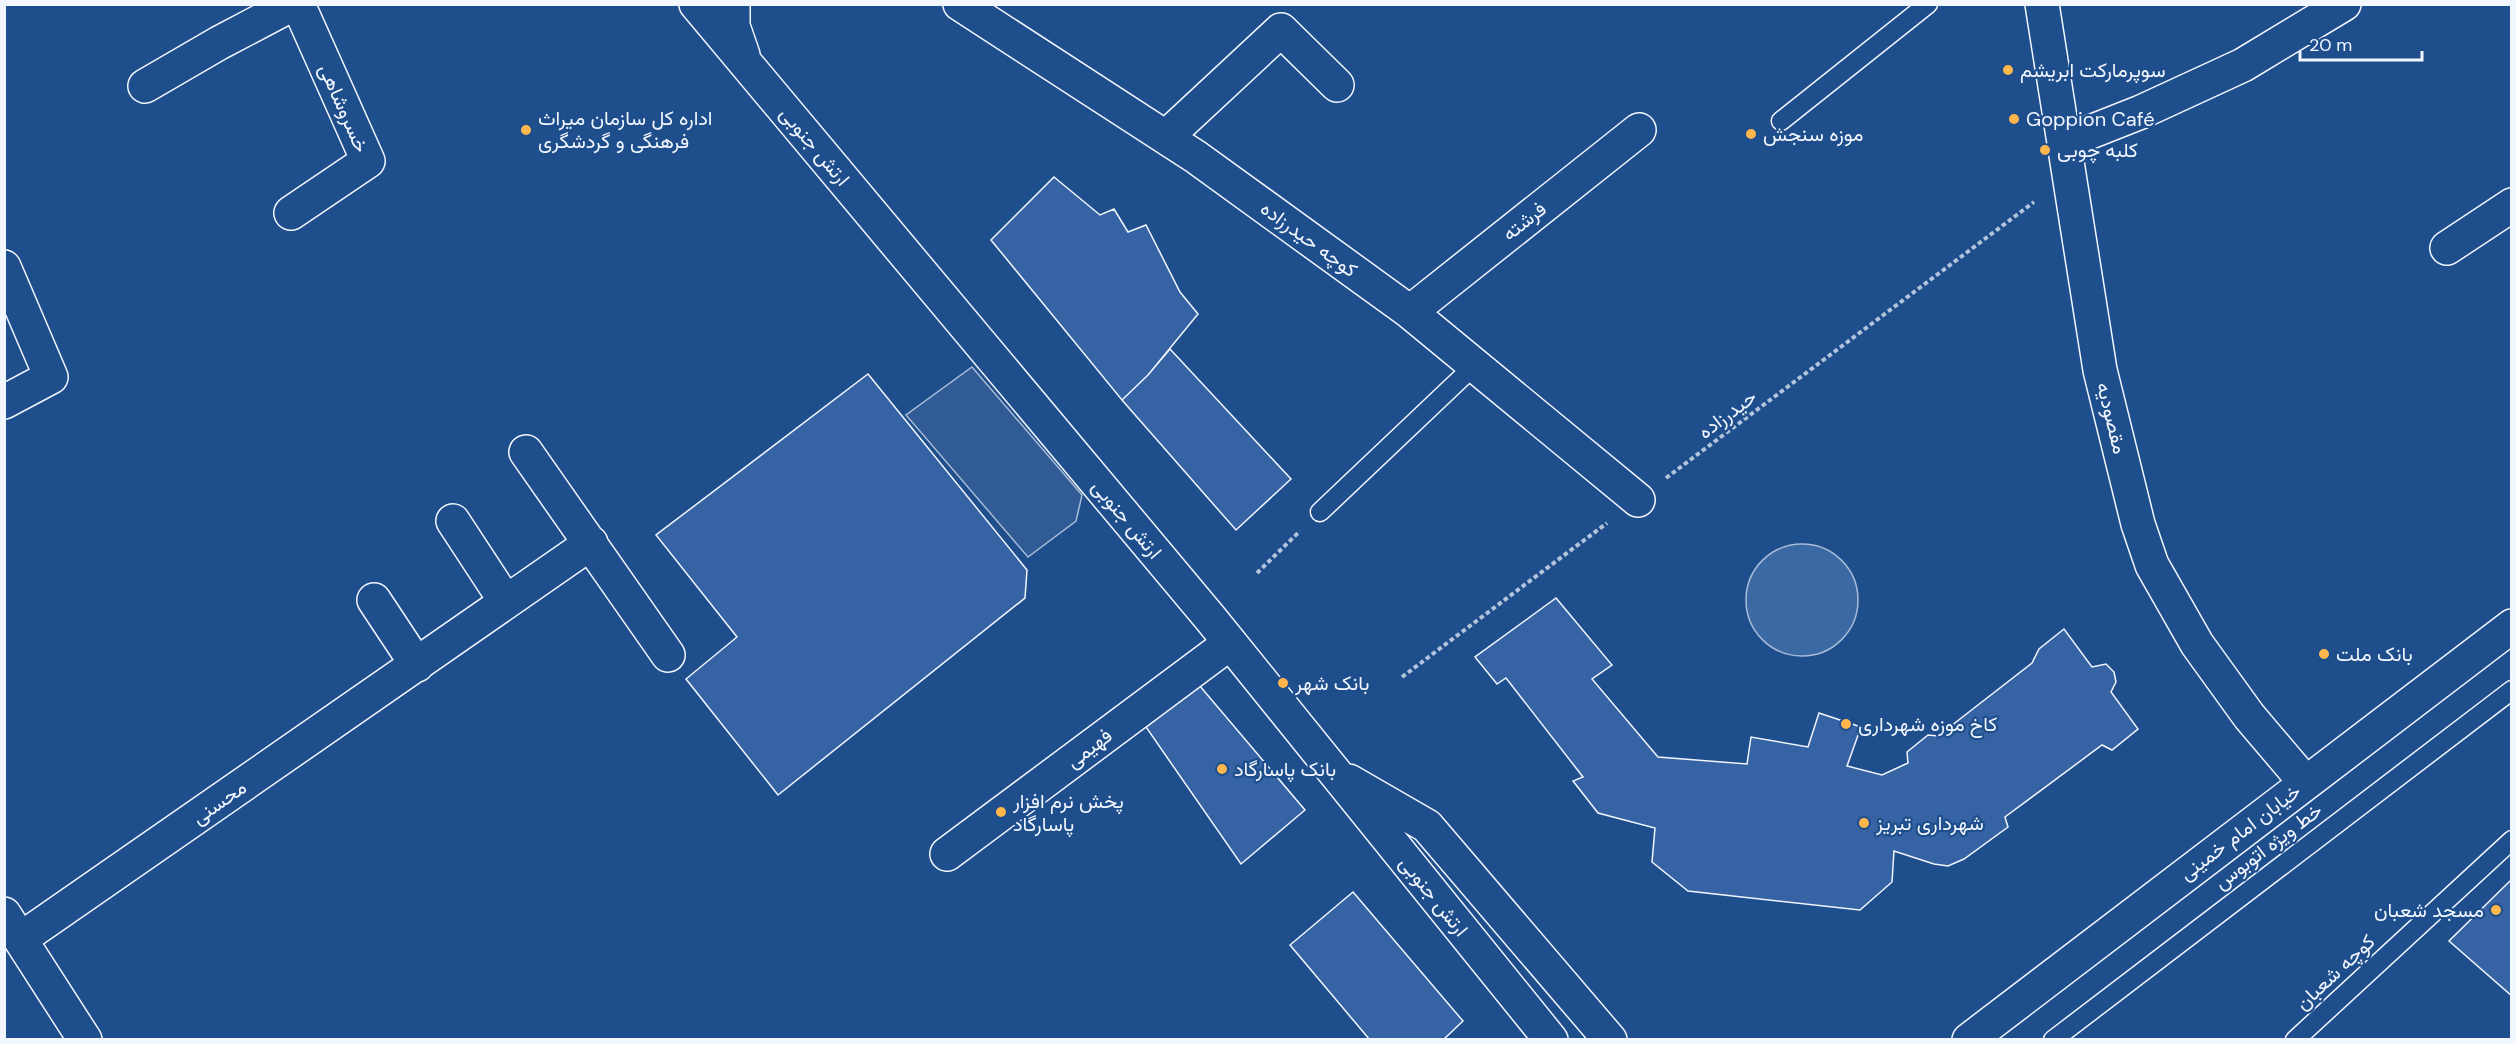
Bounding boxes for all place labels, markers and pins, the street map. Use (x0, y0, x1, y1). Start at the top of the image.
place label: سوپرمارکت ابریشم (2020, 57, 2165, 84)
marker: سوپرمارکت ابریشم (2001, 63, 2015, 77)
place label: اداره کل سازمان میراث فرهنگی و گردشگری (538, 105, 713, 154)
place label: Goppion Café (2026, 106, 2155, 132)
marker: Goppion Café (2007, 112, 2021, 126)
place label: موزه سنجش (1763, 121, 1863, 147)
marker: اداره کل سازمان میراث فرهنگی و گردشگری (519, 123, 533, 137)
marker: موزه سنجش (1744, 127, 1758, 141)
place label: کلبه چوبی (2057, 137, 2138, 164)
marker: کلبه چوبی (2038, 143, 2052, 157)
place label: بانک ملت (2336, 641, 2413, 667)
marker: بانک ملت (2317, 647, 2331, 661)
place label: بانک شهر (1294, 670, 1369, 696)
marker: بانک شهر (1276, 676, 1290, 690)
place label: کاخ موزه شهرداری (1858, 711, 1997, 738)
marker: کاخ موزه شهرداری (1839, 717, 1853, 731)
place label: بانک پاسارگاد (1234, 756, 1336, 783)
marker: بانک پاسارگاد (1215, 762, 1229, 776)
place label: پخش نرم افزار پاسارگاد (1012, 788, 1124, 838)
marker: پخش نرم افزار پاسارگاد (994, 805, 1008, 819)
place label: شهرداری تبریز (1875, 810, 1984, 836)
marker: شهرداری تبریز (1857, 816, 1871, 830)
place label: مسجد شعبان (2374, 897, 2484, 923)
marker: مسجد شعبان (2489, 903, 2503, 917)

